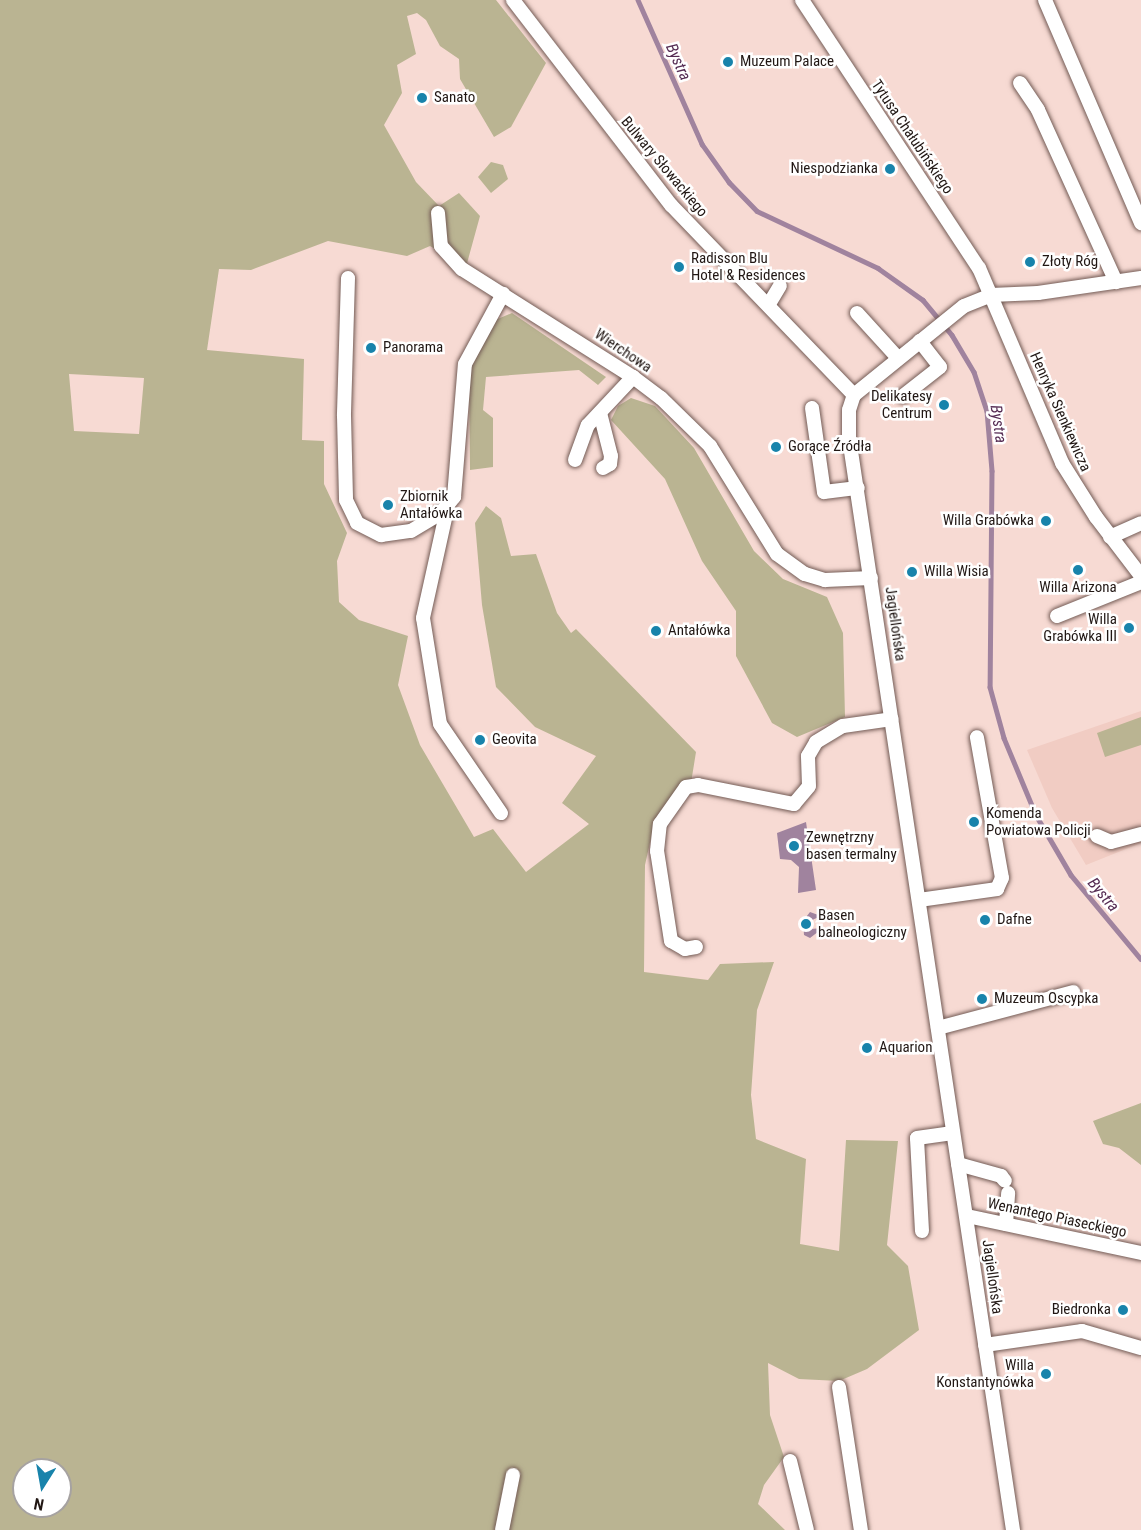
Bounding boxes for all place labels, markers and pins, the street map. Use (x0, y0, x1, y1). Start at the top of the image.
place label: Muzeum Palace (740, 53, 834, 71)
marker: Muzeum Palace (721, 55, 735, 69)
place label: Sanato (434, 89, 475, 107)
marker: Sanato (415, 91, 429, 105)
place label: Niespodzianka (791, 160, 878, 178)
marker: Niespodzianka (883, 162, 897, 176)
place label: Radisson Blu Hotel & Residences (691, 249, 806, 284)
place label: Złoty Róg (1042, 253, 1098, 271)
marker: Złoty Róg (1023, 255, 1037, 269)
marker: Radisson Blu Hotel & Residences (672, 260, 686, 274)
place label: Panorama (383, 339, 443, 357)
marker: Panorama (364, 341, 378, 355)
place label: Delikatesy Centrum (871, 387, 932, 422)
marker: Delikatesy Centrum (937, 398, 951, 412)
place label: Gorące Źródła (788, 438, 871, 456)
marker: Gorące Źródła (769, 440, 783, 454)
place label: Zbiornik Antałówka (400, 487, 463, 522)
marker: Zbiornik Antałówka (381, 498, 395, 512)
place label: Willa Grabówka (943, 512, 1034, 530)
marker: Willa Grabówka (1039, 514, 1053, 528)
place label: Willa Wisia (924, 563, 989, 581)
marker: Willa Arizona (1071, 563, 1085, 577)
marker: Willa Wisia (905, 565, 919, 579)
place label: Willa Arizona (1039, 579, 1117, 597)
place label: Willa Grabówka III (1043, 610, 1117, 645)
marker: Willa Grabówka III (1122, 621, 1136, 635)
place label: Antałówka (668, 622, 731, 640)
marker: Antałówka (649, 624, 663, 638)
place label: Geovita (492, 731, 537, 749)
marker: Geovita (473, 733, 487, 747)
place label: Komenda Powiatowa Policji (986, 804, 1091, 839)
marker: Komenda Powiatowa Policji (967, 815, 981, 829)
place label: Zewnętrzny basen termalny (806, 828, 897, 863)
marker: Zewnętrzny basen termalny (787, 839, 801, 853)
place label: Basen balneologiczny (818, 906, 907, 941)
place label: Dafne (997, 911, 1032, 929)
marker: Dafne (978, 913, 992, 927)
marker: Basen balneologiczny (799, 917, 813, 931)
place label: Muzeum Oscypka (994, 990, 1098, 1008)
marker: Muzeum Oscypka (975, 992, 989, 1006)
place label: Aquarion (879, 1039, 932, 1057)
marker: Aquarion (860, 1041, 874, 1055)
place label: Biedronka (1052, 1301, 1111, 1319)
marker: Biedronka (1116, 1303, 1130, 1317)
place label: Willa Konstantynówka (936, 1356, 1034, 1391)
marker: Willa Konstantynówka (1039, 1367, 1053, 1381)

